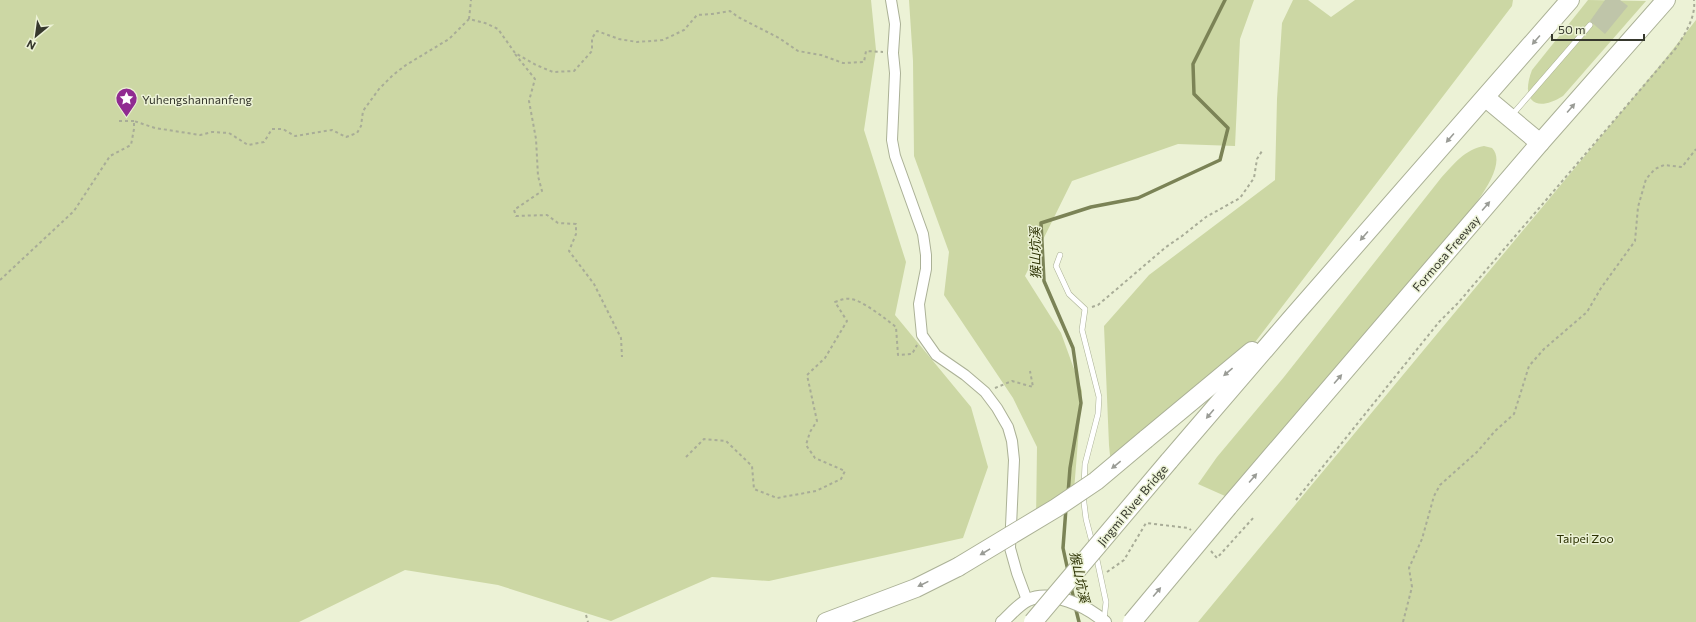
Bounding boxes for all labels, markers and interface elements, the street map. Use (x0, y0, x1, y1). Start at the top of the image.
north arrow (16, 16, 56, 56)
scale bar (1552, 16, 1644, 42)
text: 50 m (1558, 22, 1586, 36)
one-way arrow (1531, 35, 1540, 45)
text: N (24, 37, 38, 53)
place icon: Yuhengshannanfeng (113, 86, 139, 119)
place label: Yuhengshannanfeng (142, 92, 253, 106)
one-way arrow (1566, 103, 1575, 112)
one-way arrow (1446, 133, 1455, 143)
one-way arrow (1482, 201, 1491, 211)
street label: Formosa Freeway (1409, 212, 1483, 294)
water label: 猴山坑溪 (1027, 225, 1043, 279)
one-way arrow (1360, 230, 1369, 241)
one-way arrow (1222, 367, 1233, 376)
one-way arrow (1333, 374, 1342, 384)
one-way arrow (1206, 408, 1215, 419)
one-way arrow (1111, 460, 1122, 469)
street label: Jingmi River Bridge (1094, 462, 1171, 549)
one-way arrow (1249, 473, 1258, 483)
park label: Taipei Zoo (1556, 531, 1614, 545)
one-way arrow (979, 548, 991, 555)
water label: 猴山坑溪 (1067, 550, 1094, 606)
one-way arrow (917, 581, 929, 587)
one-way arrow (1153, 587, 1162, 597)

